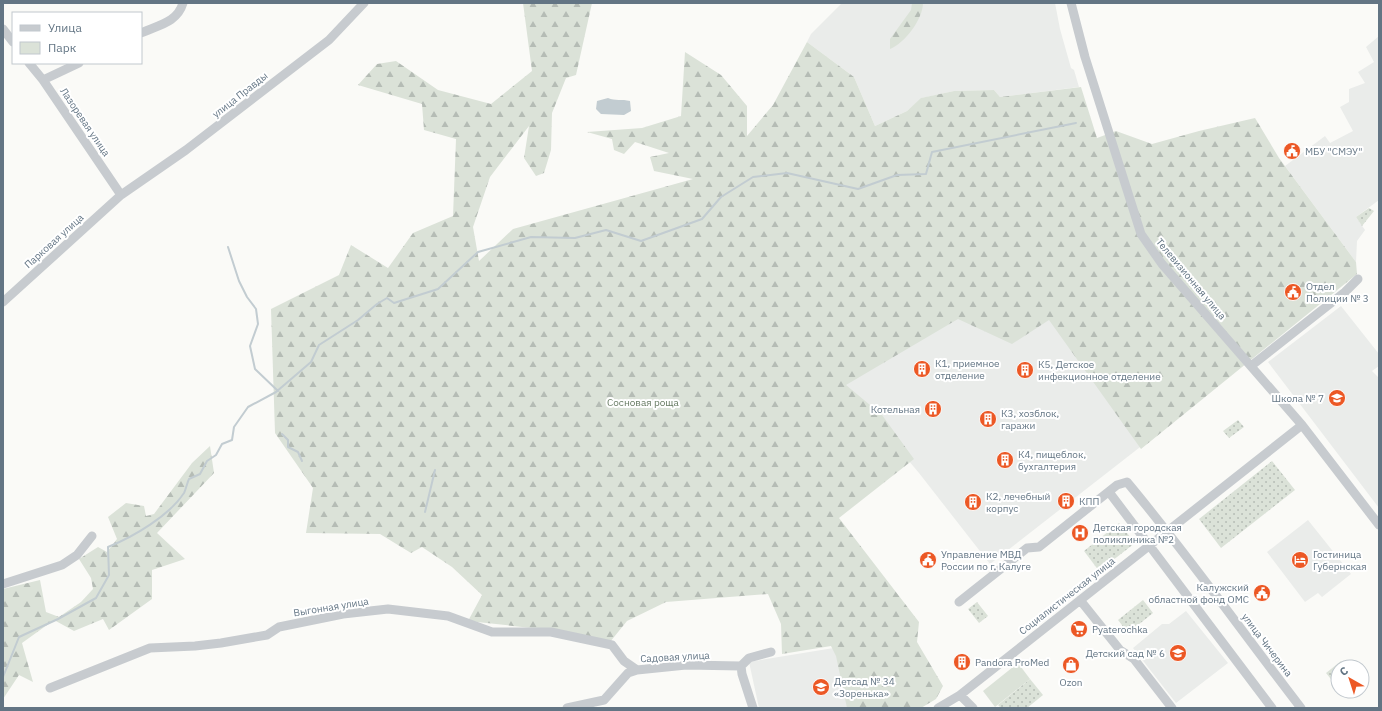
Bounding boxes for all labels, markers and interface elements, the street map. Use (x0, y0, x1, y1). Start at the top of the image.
legend (12, 12, 142, 64)
text: Улица (48, 20, 82, 35)
text: Парк (48, 40, 77, 55)
street label: улица Правды (210, 69, 270, 121)
street label: Лазоревая улица (57, 85, 113, 159)
public building icon: МБУ "СМЭУ" (1282, 141, 1302, 161)
place label: МБУ "СМЭУ" (1305, 145, 1362, 158)
street label: Парковая улица (22, 211, 87, 271)
street label: Телевизионная улица (1153, 236, 1229, 323)
place label: Отдел Полиции № 3 (1306, 280, 1369, 305)
public building icon: Отдел Полиции № 3 (1283, 282, 1303, 302)
place label: К1, приемное отделение (935, 357, 1000, 382)
place label: К5, Детское инфекционное отделение (1038, 358, 1161, 383)
building icon: К1, приемное отделение (912, 359, 932, 379)
building icon: К5, Детское инфекционное отделение (1015, 360, 1035, 380)
school or university icon: Школа № 7 (1327, 388, 1347, 408)
place label: Школа № 7 (1272, 392, 1324, 405)
park label: Сосновая роща (607, 396, 680, 409)
building icon: Котельная (923, 399, 943, 419)
place label: Котельная (871, 403, 920, 416)
place label: К3, хозблок, гаражи (1001, 407, 1059, 432)
building icon: К3, хозблок, гаражи (978, 409, 998, 429)
place label: К4, пищеблок, бухгалтерия (1018, 448, 1086, 473)
building icon: К4, пищеблок, бухгалтерия (995, 450, 1015, 470)
place label: К2, лечебный корпус (986, 490, 1051, 515)
building icon: КПП (1056, 491, 1076, 511)
building icon: К2, лечебный корпус (963, 492, 983, 512)
place label: КПП (1079, 495, 1099, 508)
place label: Детская городская поликлиника №2 (1093, 521, 1182, 546)
hospital icon: Детская городская поликлиника №2 (1070, 523, 1090, 543)
place label: Управление МВД России по г. Калуге (941, 548, 1031, 573)
place label: Гостиница Губернская (1313, 548, 1367, 573)
public building icon: Управление МВД России по г. Калуге (918, 550, 938, 570)
hotel icon: Гостиница Губернская (1290, 550, 1310, 570)
street label: Социалистическая улица (1016, 554, 1118, 638)
place label: Калужский областной фонд ОМС (1149, 581, 1249, 606)
public building icon: Калужский областной фонд ОМС (1252, 583, 1272, 603)
street label: Выгонная улица (292, 595, 370, 619)
street label: улица Чичерина (1239, 611, 1296, 680)
supermarket icon: Pyaterochka (1069, 619, 1089, 639)
place label: Pyaterochka (1092, 623, 1148, 636)
school or university icon: Детский сад № 6 (1168, 643, 1188, 663)
place label: Детский сад № 6 (1086, 647, 1165, 660)
street label: Садовая улица (640, 649, 711, 665)
building icon: Pandora ProMed (952, 652, 972, 672)
shop icon: Ozon (1061, 655, 1081, 675)
place label: Pandora ProMed (975, 656, 1049, 669)
north arrow (1330, 659, 1370, 699)
text: С (1337, 664, 1351, 679)
place label: Детсад № 34 «Зоренька» (834, 675, 895, 700)
place label: Ozon (1060, 676, 1082, 689)
school or university icon: Детсад № 34 «Зоренька» (811, 677, 831, 697)

